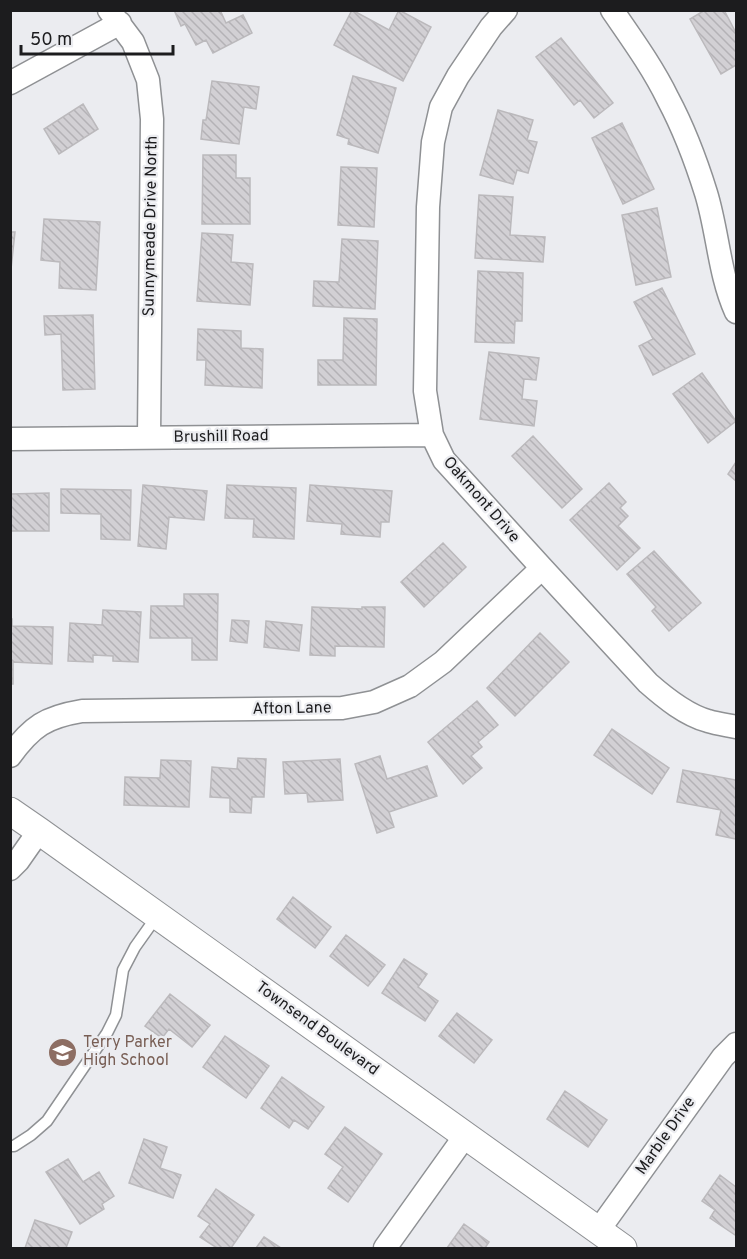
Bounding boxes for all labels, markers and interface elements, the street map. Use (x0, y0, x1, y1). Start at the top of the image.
scale bar (21, 18, 172, 56)
text: 50 m (30, 29, 72, 52)
street label: Sunnymeade Drive North (139, 135, 163, 317)
street label: Brushill Road (173, 426, 269, 448)
street label: Oakmont Drive (438, 453, 524, 547)
street label: Afton Lane (252, 698, 332, 720)
street label: Townsend Boulevard (251, 978, 383, 1080)
place label: Terry Parker High School (83, 1033, 172, 1071)
school or university icon: Terry Parker High School (46, 1036, 78, 1068)
street label: Marble Drive (632, 1093, 700, 1179)

